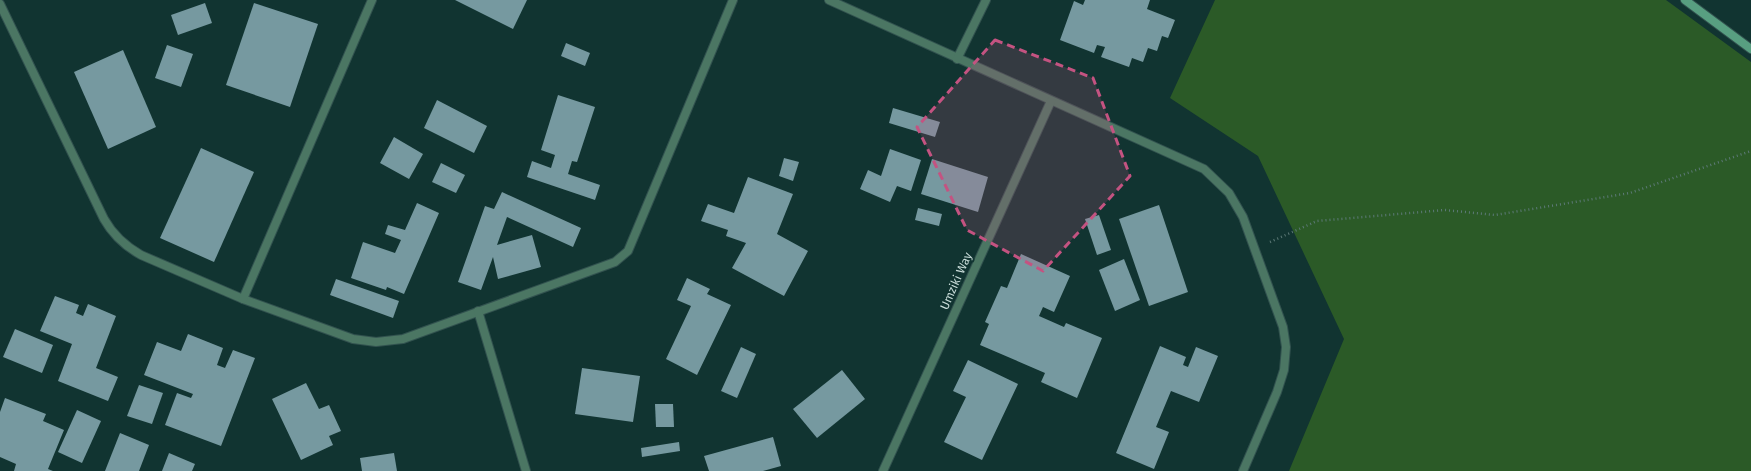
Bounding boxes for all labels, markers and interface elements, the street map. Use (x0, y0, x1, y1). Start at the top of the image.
street label: Umziki Way (937, 250, 975, 312)

